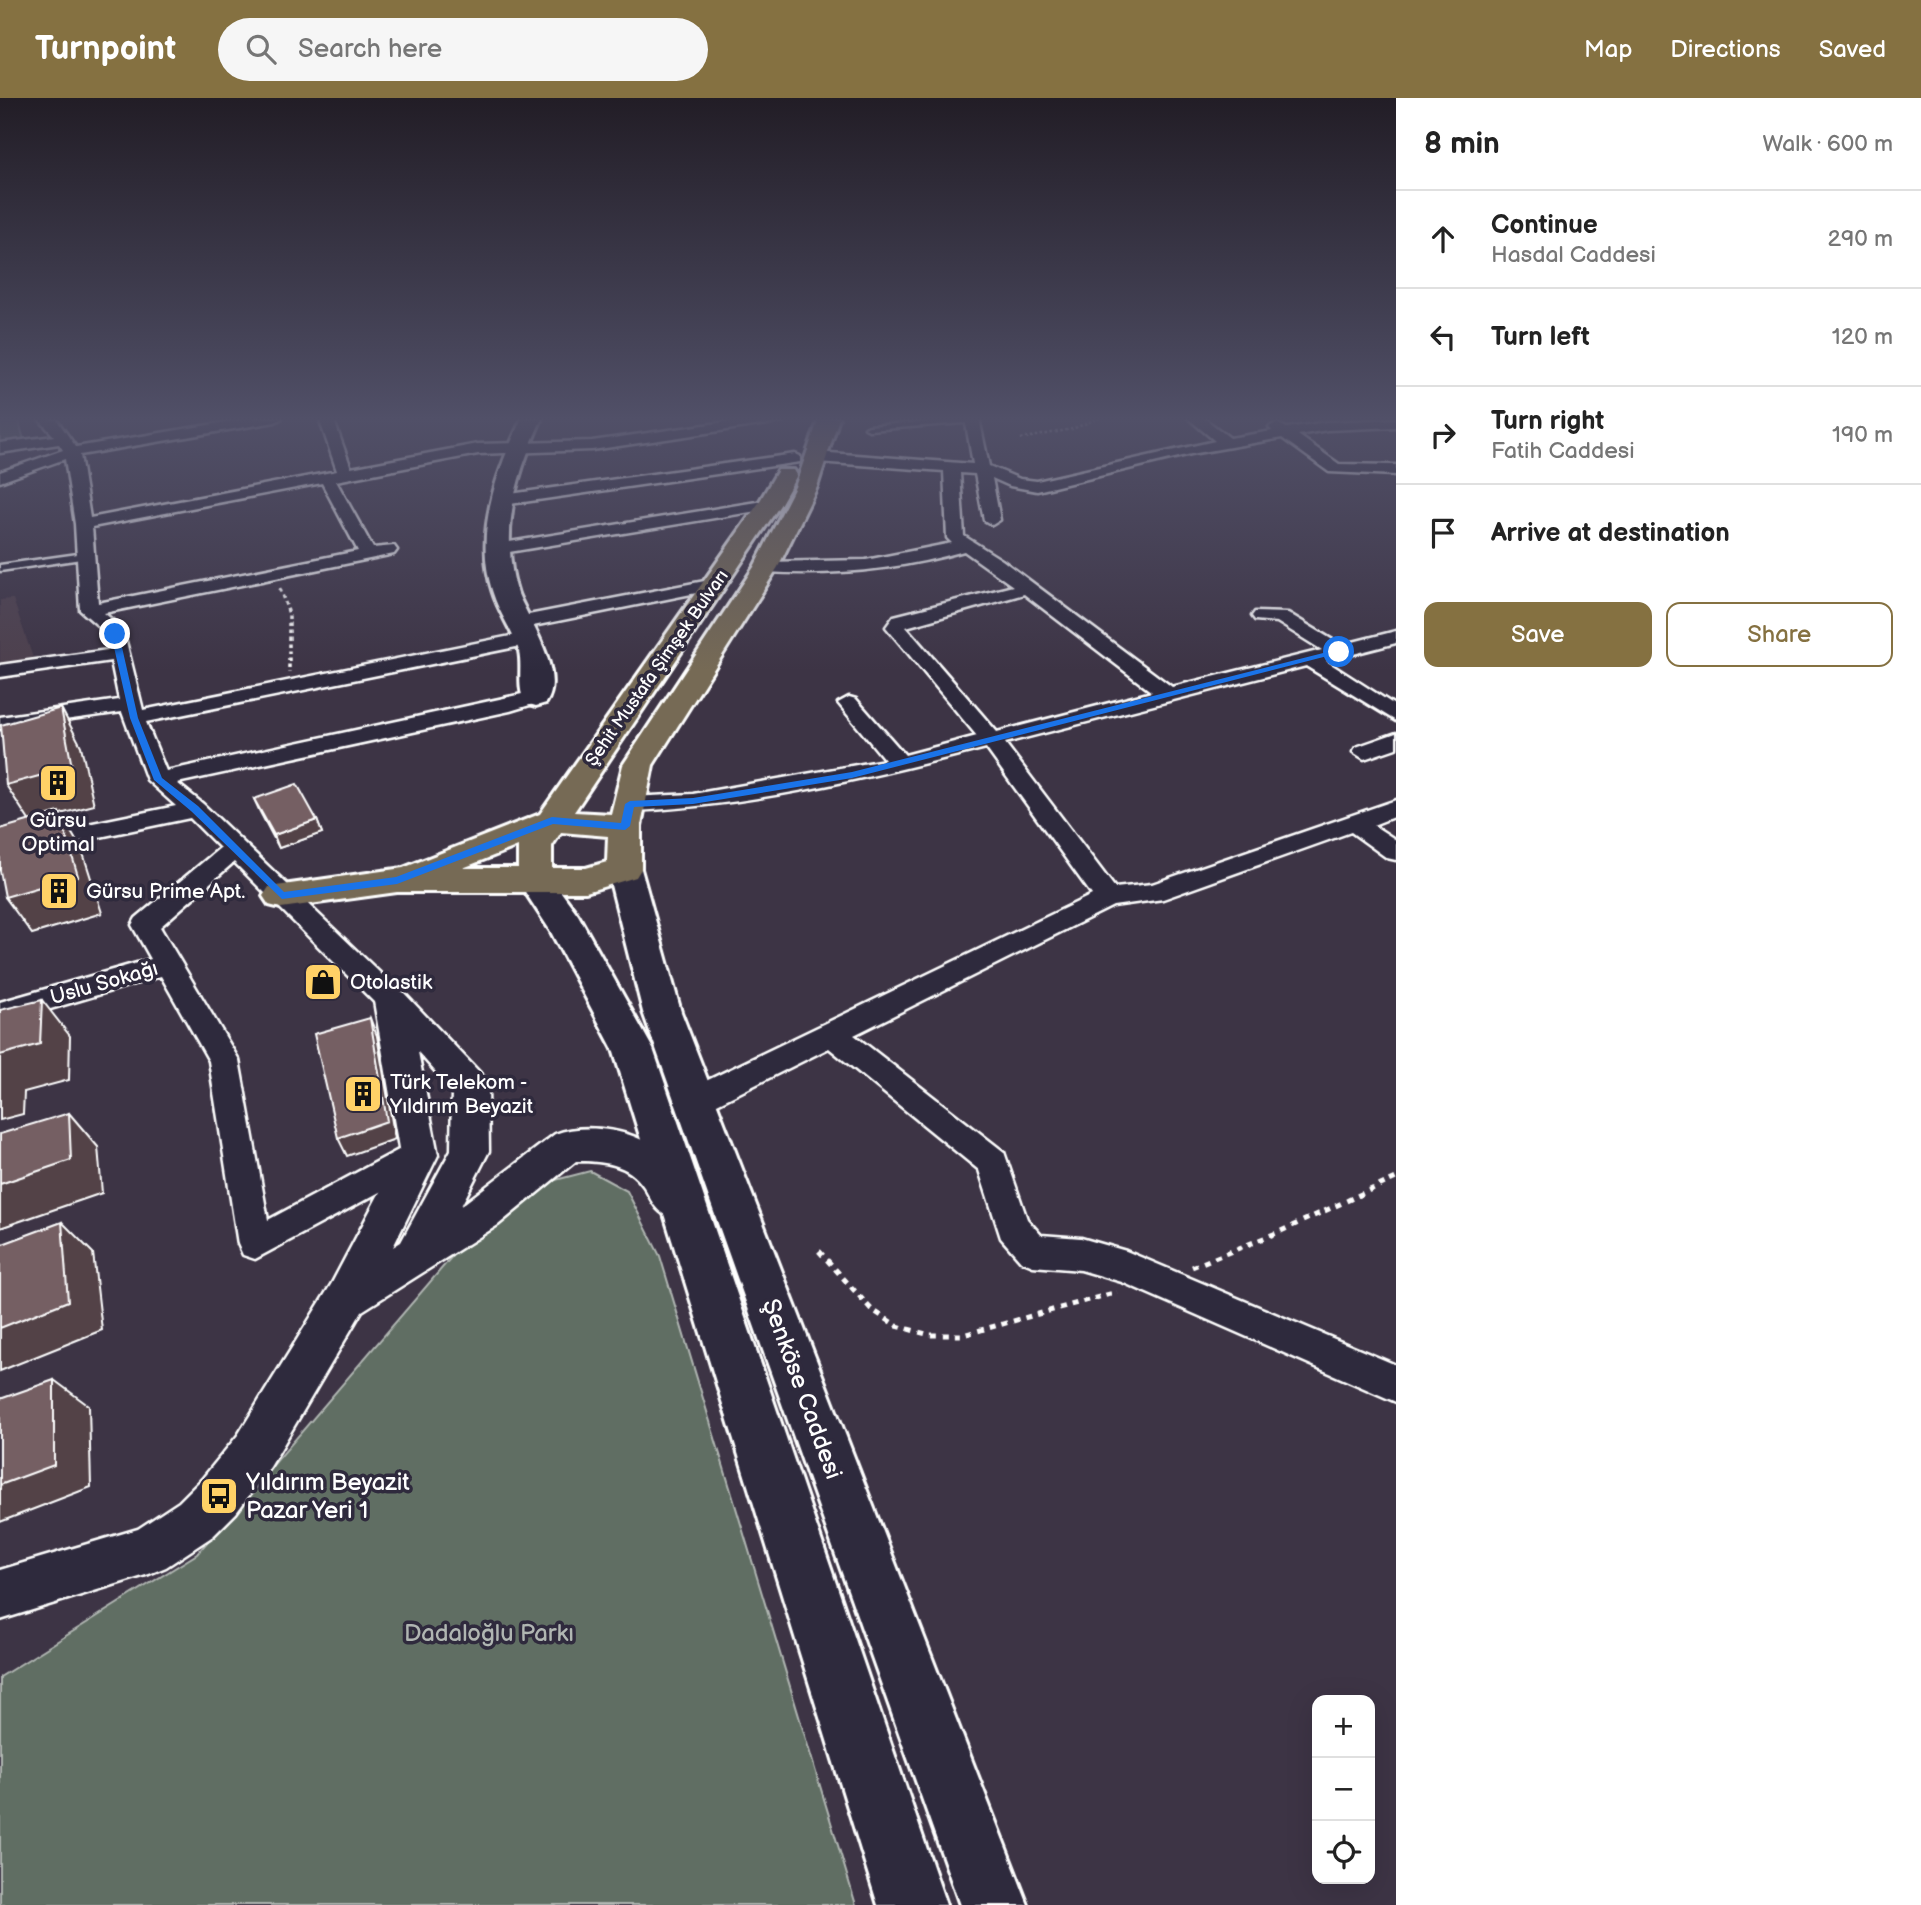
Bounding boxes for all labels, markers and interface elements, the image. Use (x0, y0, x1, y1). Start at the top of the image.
search box (218, 18, 708, 81)
text: Turnpoint (35, 29, 176, 69)
icon: search (242, 30, 280, 68)
text: Search here (298, 34, 442, 65)
text: Map (1584, 35, 1632, 64)
text: Directions (1670, 35, 1781, 64)
text: Saved (1819, 35, 1886, 64)
text: 8 min (1424, 126, 1500, 162)
text: Walk · 600 m (1763, 130, 1893, 158)
text: Continue (1491, 210, 1598, 241)
icon: ahead (1424, 220, 1462, 258)
text: 290 m (1827, 225, 1893, 253)
text: Hasdal Caddesi (1491, 241, 1656, 269)
icon: left (1424, 318, 1462, 356)
text: Turn left (1491, 322, 1590, 353)
text: 120 m (1832, 323, 1893, 351)
text: Turn right (1491, 406, 1604, 437)
icon: right (1424, 416, 1462, 454)
text: 190 m (1832, 421, 1893, 449)
text: Fatih Caddesi (1491, 437, 1635, 465)
icon: arrive (1424, 514, 1462, 552)
text: Arrive at destination (1491, 518, 1730, 549)
street label: Şehit Mustafa Şimşek Bulvarı (581, 566, 733, 770)
button: Save (1424, 602, 1652, 667)
button: Share (1666, 602, 1893, 667)
route end (99, 618, 130, 649)
route start (1323, 636, 1354, 667)
building icon: Gürsu Optimal (37, 762, 79, 804)
place label: Gürsu Optimal (21, 808, 95, 857)
building icon: Gürsu Prime Apt. (38, 870, 80, 912)
place label: Gürsu Prime Apt. (86, 879, 245, 904)
street label: Uslu Sokağı (47, 956, 161, 1010)
shop icon: Otolastik (302, 961, 344, 1003)
place label: Otolastik (350, 970, 433, 995)
place label: Türk Telekom - Yıldırım Beyazit (389, 1070, 534, 1119)
building icon: Türk Telekom - Yıldırım Beyazit (342, 1073, 384, 1115)
street label: Şenköse Caddesi (756, 1295, 848, 1483)
place label: Yıldırım Beyazit Pazar Yeri 1 (245, 1468, 410, 1525)
bus stop icon: Yıldırım Beyazit Pazar Yeri 1 (198, 1475, 240, 1517)
park label: Dadaloğlu Parkı (404, 1619, 574, 1648)
map controls (1312, 1695, 1375, 1884)
button: + (1312, 1695, 1375, 1758)
button: − (1312, 1758, 1375, 1821)
button: locate (1312, 1821, 1375, 1884)

